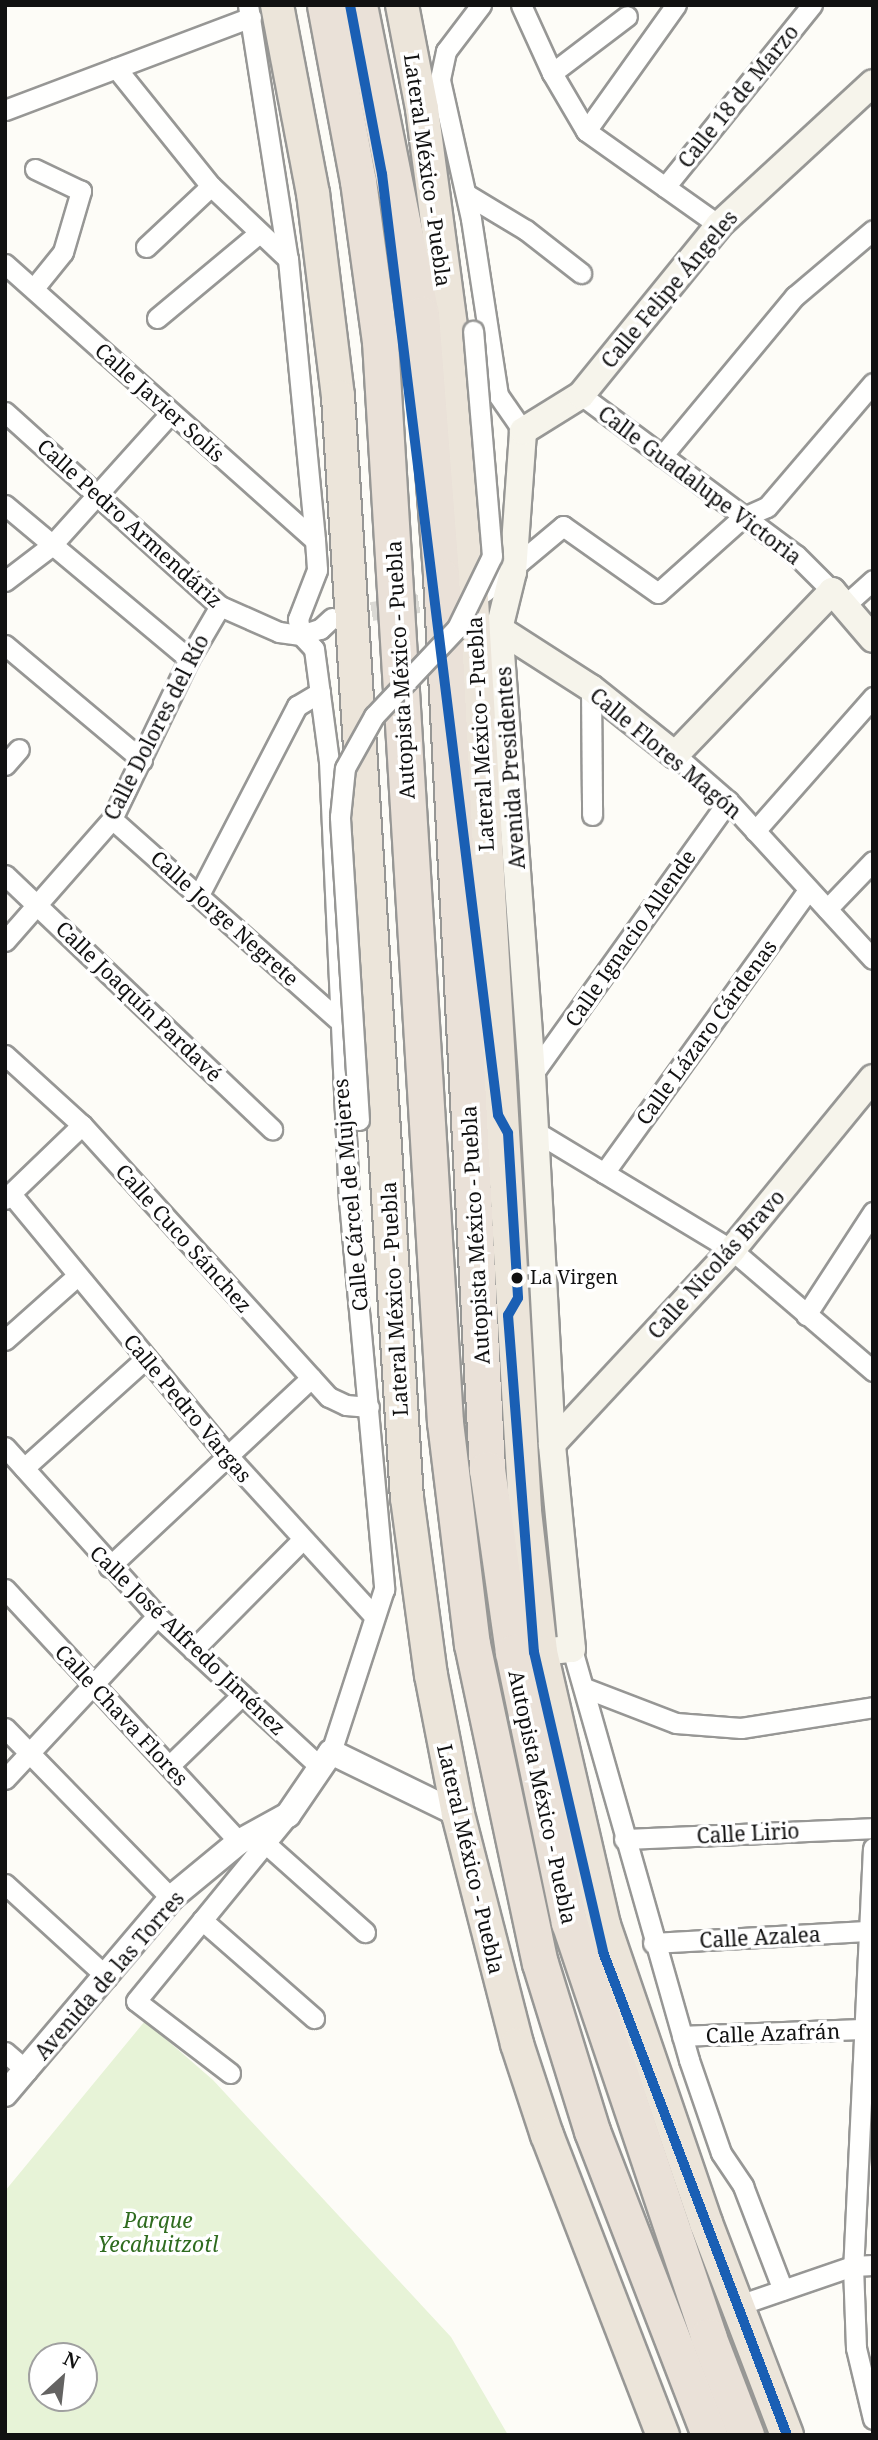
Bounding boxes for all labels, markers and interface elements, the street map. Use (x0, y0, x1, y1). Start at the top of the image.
street label: Calle 18 de Marzo (672, 19, 804, 173)
street label: Lateral México - Puebla (399, 52, 457, 288)
street label: Calle Felipe Ángeles (596, 205, 742, 373)
street label: Calle Javier Solís (90, 337, 230, 467)
street label: Calle Guadalupe Victoria (593, 400, 807, 570)
street label: Calle Pedro Armendáriz (32, 433, 228, 613)
street label: Autopista México - Puebla (381, 540, 419, 800)
street label: Lateral México - Puebla (461, 616, 499, 852)
street label: Calle Dolores del Río (98, 630, 214, 824)
street label: Avenida Presidentes (490, 666, 530, 870)
street label: Calle Flores Magón (585, 682, 747, 824)
street label: Calle Jorge Negrete (146, 845, 304, 991)
street label: Calle Ignacio Allende (559, 845, 701, 1031)
street label: Calle Joaquín Pardavé (51, 915, 227, 1087)
street label: Calle Lázaro Cárdenas (630, 934, 782, 1130)
street label: Calle Cárcel de Mujeres (327, 1078, 373, 1312)
street label: Autopista México - Puebla (456, 1105, 494, 1365)
street label: Calle Cuco Sánchez (111, 1159, 257, 1317)
street label: Lateral México - Puebla (375, 1181, 413, 1417)
street label: Calle Nicolás Bravo (642, 1184, 790, 1344)
place label: La Virgen (530, 1267, 618, 1289)
marker: La Virgen (510, 1271, 524, 1285)
street label: Calle Pedro Vargas (119, 1329, 257, 1487)
street label: Calle José Alfredo Jiménez (85, 1540, 291, 1740)
street label: Calle Chava Flores (50, 1639, 194, 1791)
street label: Autopista México - Puebla (504, 1668, 582, 1926)
street label: Lateral México - Puebla (432, 1742, 510, 1976)
street label: Calle Lirio (696, 1818, 800, 1848)
street label: Avenida de las Torres (29, 1886, 189, 2064)
street label: Calle Azalea (699, 1921, 821, 1953)
street label: Calle Azafrán (705, 2018, 841, 2048)
park label: Parque Yecahuitzotl (98, 2207, 218, 2257)
north arrow (28, 2342, 98, 2412)
text: N (59, 2345, 84, 2375)

